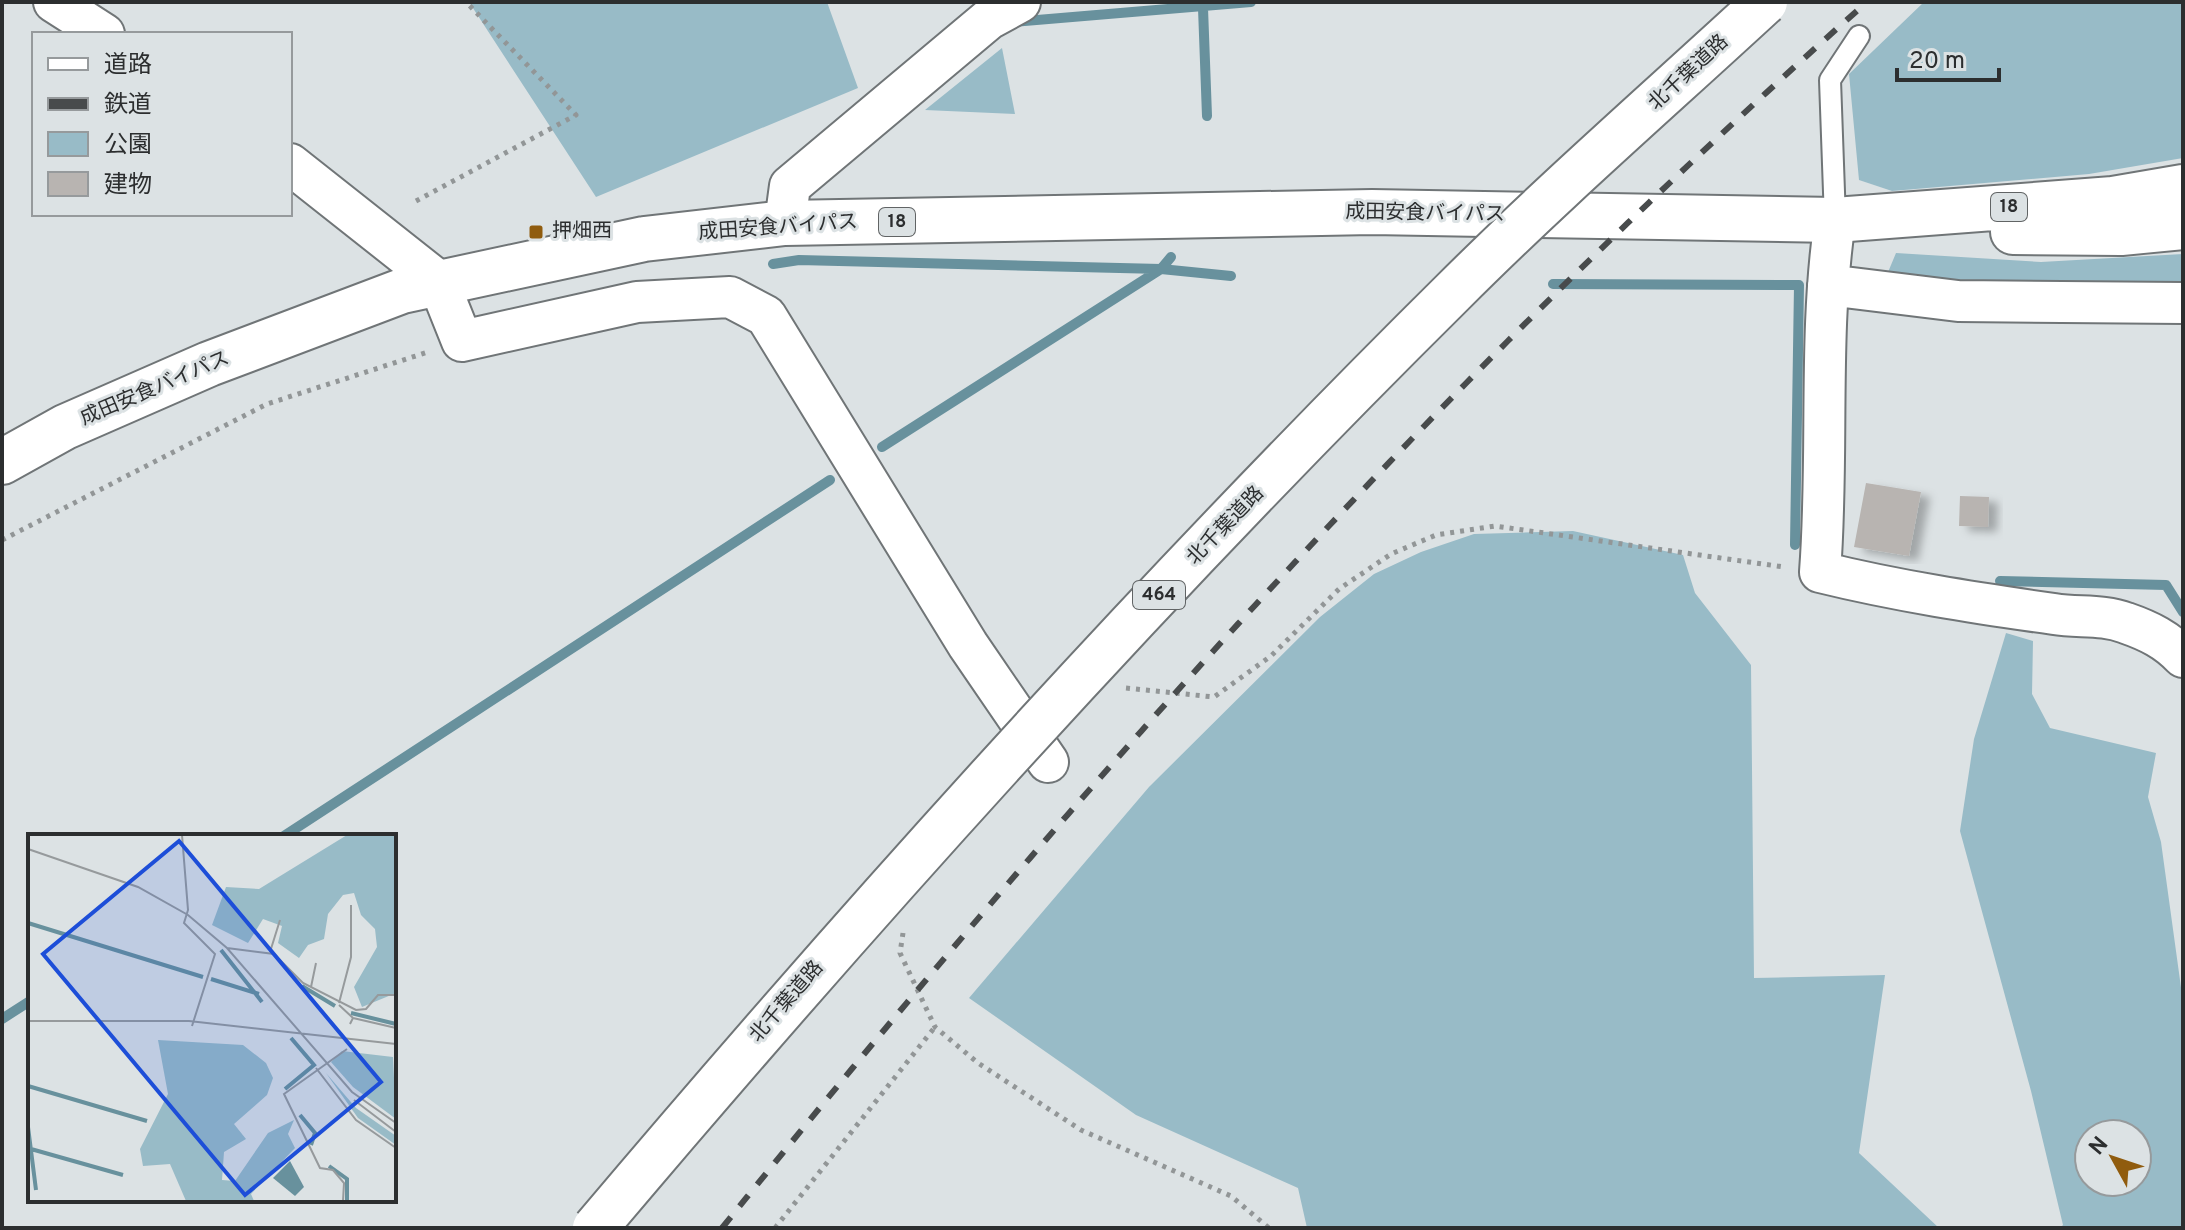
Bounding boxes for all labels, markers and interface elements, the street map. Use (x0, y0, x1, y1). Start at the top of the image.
street label: 北千葉道路 (1644, 29, 1734, 117)
legend (32, 32, 292, 216)
scale bar (1897, 32, 1999, 82)
text: 20 m (1909, 47, 1965, 77)
text: 道路 (104, 51, 152, 81)
text: 鉄道 (104, 91, 152, 121)
text: 公園 (104, 131, 152, 161)
text: 建物 (104, 171, 152, 201)
road number: 18 (1991, 193, 2027, 221)
street label: 成田安食バイパス (1345, 200, 1505, 228)
road number: 18 (879, 208, 915, 236)
street label: 成田安食バイパス (697, 209, 859, 247)
place label: 押畑西 (552, 219, 612, 245)
marker: 押畑西 (527, 223, 545, 241)
street label: 成田安食バイパス (76, 346, 234, 432)
street label: 北千葉道路 (1182, 481, 1270, 571)
road number: 464 (1133, 581, 1185, 609)
inset map (28, 834, 396, 1202)
street label: 北千葉道路 (744, 956, 830, 1048)
north arrow (2073, 1118, 2153, 1198)
text: N (2084, 1132, 2115, 1161)

